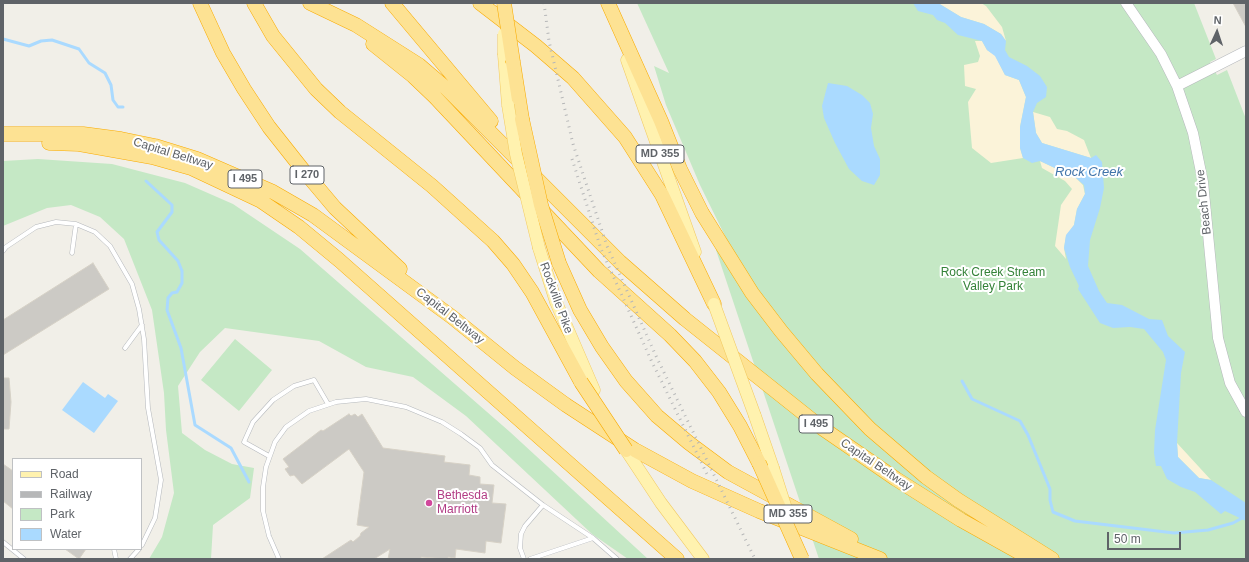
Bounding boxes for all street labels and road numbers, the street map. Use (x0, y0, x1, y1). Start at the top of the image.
street label: Capital Beltway (131, 135, 215, 173)
road number: MD 355 (636, 145, 684, 163)
road number: I 270 (290, 166, 324, 184)
street label: Beach Drive (1193, 169, 1215, 235)
road number: I 495 (228, 170, 262, 188)
street label: Rockville Pike (536, 260, 576, 336)
street label: Capital Beltway (413, 285, 487, 347)
road number: I 495 (799, 415, 833, 433)
street label: Capital Beltway (838, 436, 914, 494)
road number: MD 355 (764, 505, 812, 523)

